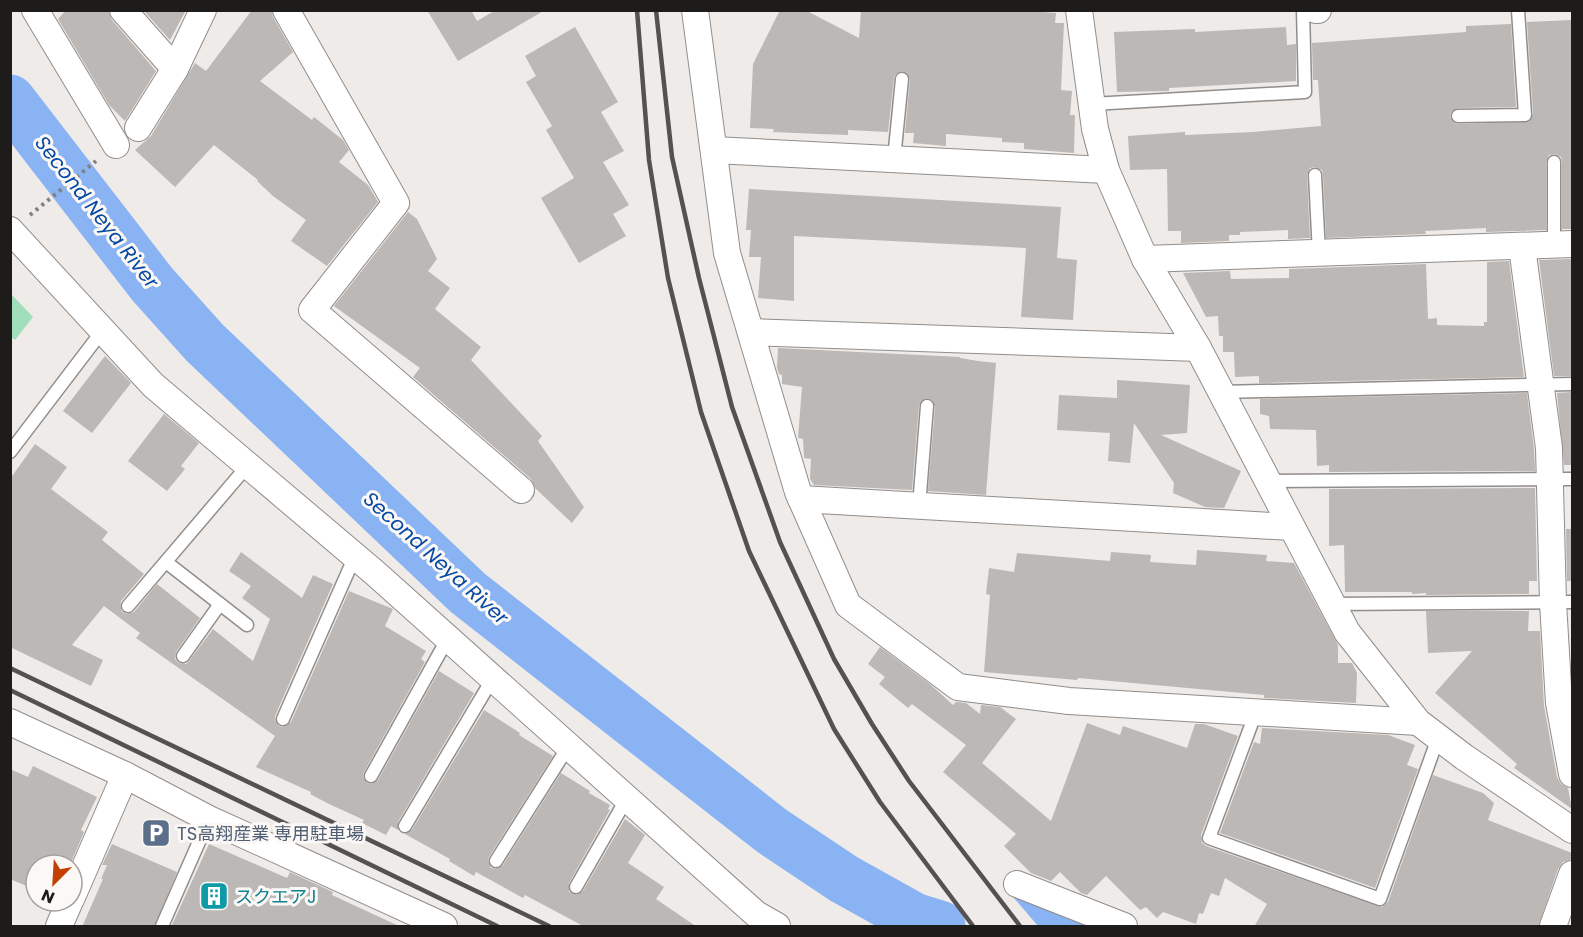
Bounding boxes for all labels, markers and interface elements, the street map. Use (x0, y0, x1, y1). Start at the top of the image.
water label: Second Neya River (29, 130, 166, 295)
water label: Second Neya River (357, 485, 515, 631)
parking icon: TS高翔産業 専用駐車場 (140, 817, 172, 849)
place label: TS高翔産業 専用駐車場 (177, 821, 364, 846)
north arrow (24, 853, 84, 913)
building icon: スクエアJ (198, 880, 230, 912)
text: N (38, 883, 58, 909)
place label: スクエアJ (235, 884, 317, 909)

